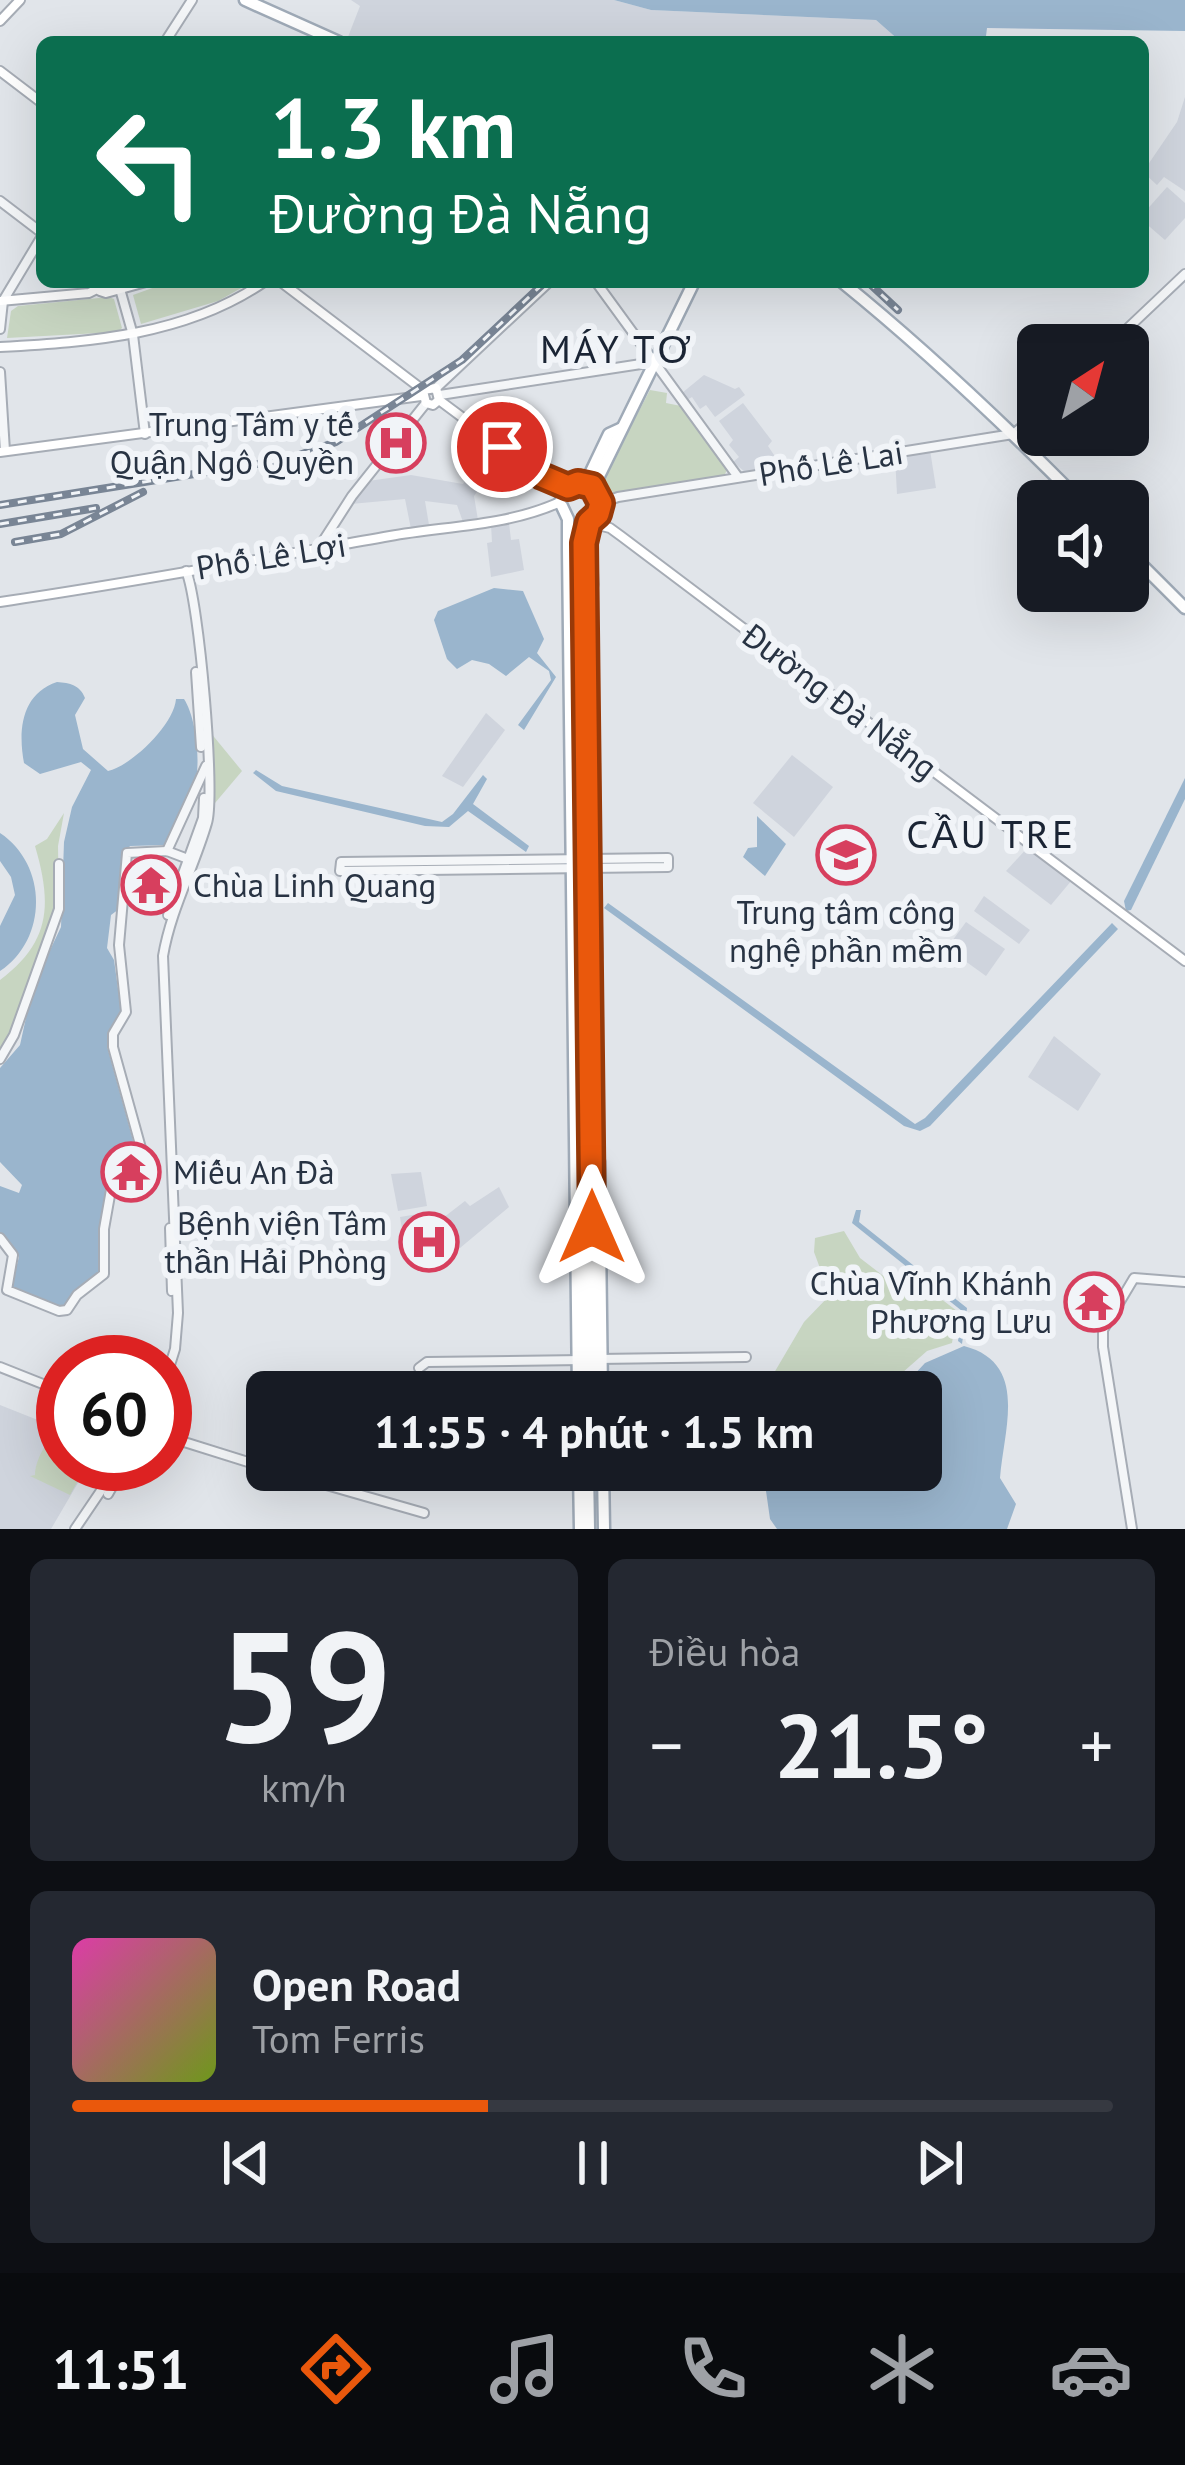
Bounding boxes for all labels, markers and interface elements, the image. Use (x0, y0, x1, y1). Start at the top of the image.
text: 1.3 km (270, 72, 516, 181)
icon: left (72, 84, 228, 240)
text: Đường Đà Nẵng (270, 178, 652, 248)
district label: MÁY TƠ (540, 323, 694, 374)
north arrow (1017, 324, 1149, 456)
map controls (1017, 324, 1149, 612)
pin (451, 396, 553, 498)
place label: Trung Tâm y tế Quận Ngô Quyền (110, 402, 354, 483)
hospital icon: Trung Tâm y tế Quận Ngô Quyền (365, 412, 427, 474)
icon: arrive (469, 414, 535, 480)
street label: Phố Lê Lai (756, 430, 906, 495)
button: sound (1017, 480, 1149, 612)
street label: Phố Lê Lợi (193, 522, 349, 589)
street label: Đường Đà Nẵng (733, 613, 946, 788)
district label: CẦU TRE (906, 808, 1076, 859)
school or university icon: Trung tâm công nghệ phần mềm (815, 824, 877, 886)
temple icon: Chùa Linh Quang (120, 854, 182, 916)
place label: Chùa Linh Quang (193, 863, 436, 906)
place label: Trung tâm công nghệ phần mềm (729, 890, 963, 971)
temple icon: Miếu An Đà (100, 1141, 162, 1203)
place label: Miếu An Đà (173, 1150, 335, 1193)
position arrow (529, 1164, 655, 1290)
place label: Bệnh viện Tâm thần Hải Phòng (164, 1201, 387, 1282)
hospital icon: Bệnh viện Tâm thần Hải Phòng (398, 1211, 460, 1273)
place label: Chùa Vĩnh Khánh Phương Lưu (810, 1261, 1052, 1342)
temple icon: Chùa Vĩnh Khánh Phương Lưu (1063, 1271, 1125, 1333)
speed limit sign: 60 (36, 1335, 192, 1491)
text: 11:55 · 4 phút · 1.5 km (374, 1402, 814, 1460)
text: 59 (215, 1583, 392, 1785)
text: Điều hòa (650, 1626, 800, 1677)
text: 21.5° (774, 1686, 989, 1803)
text: − (650, 1702, 683, 1787)
text: + (1080, 1702, 1113, 1787)
text: km/h (261, 1762, 347, 1813)
text: Open Road (252, 1955, 461, 2013)
text: Tom Ferris (252, 2013, 425, 2064)
icon: previous (213, 2130, 279, 2196)
icon: pause (560, 2130, 626, 2196)
icon: next (907, 2130, 973, 2196)
icon: directions (294, 2327, 378, 2411)
icon: music (483, 2327, 567, 2411)
icon: phone (671, 2327, 755, 2411)
icon: climate (860, 2327, 944, 2411)
icon: car (1049, 2327, 1133, 2411)
text: 11:51 (52, 2334, 189, 2404)

